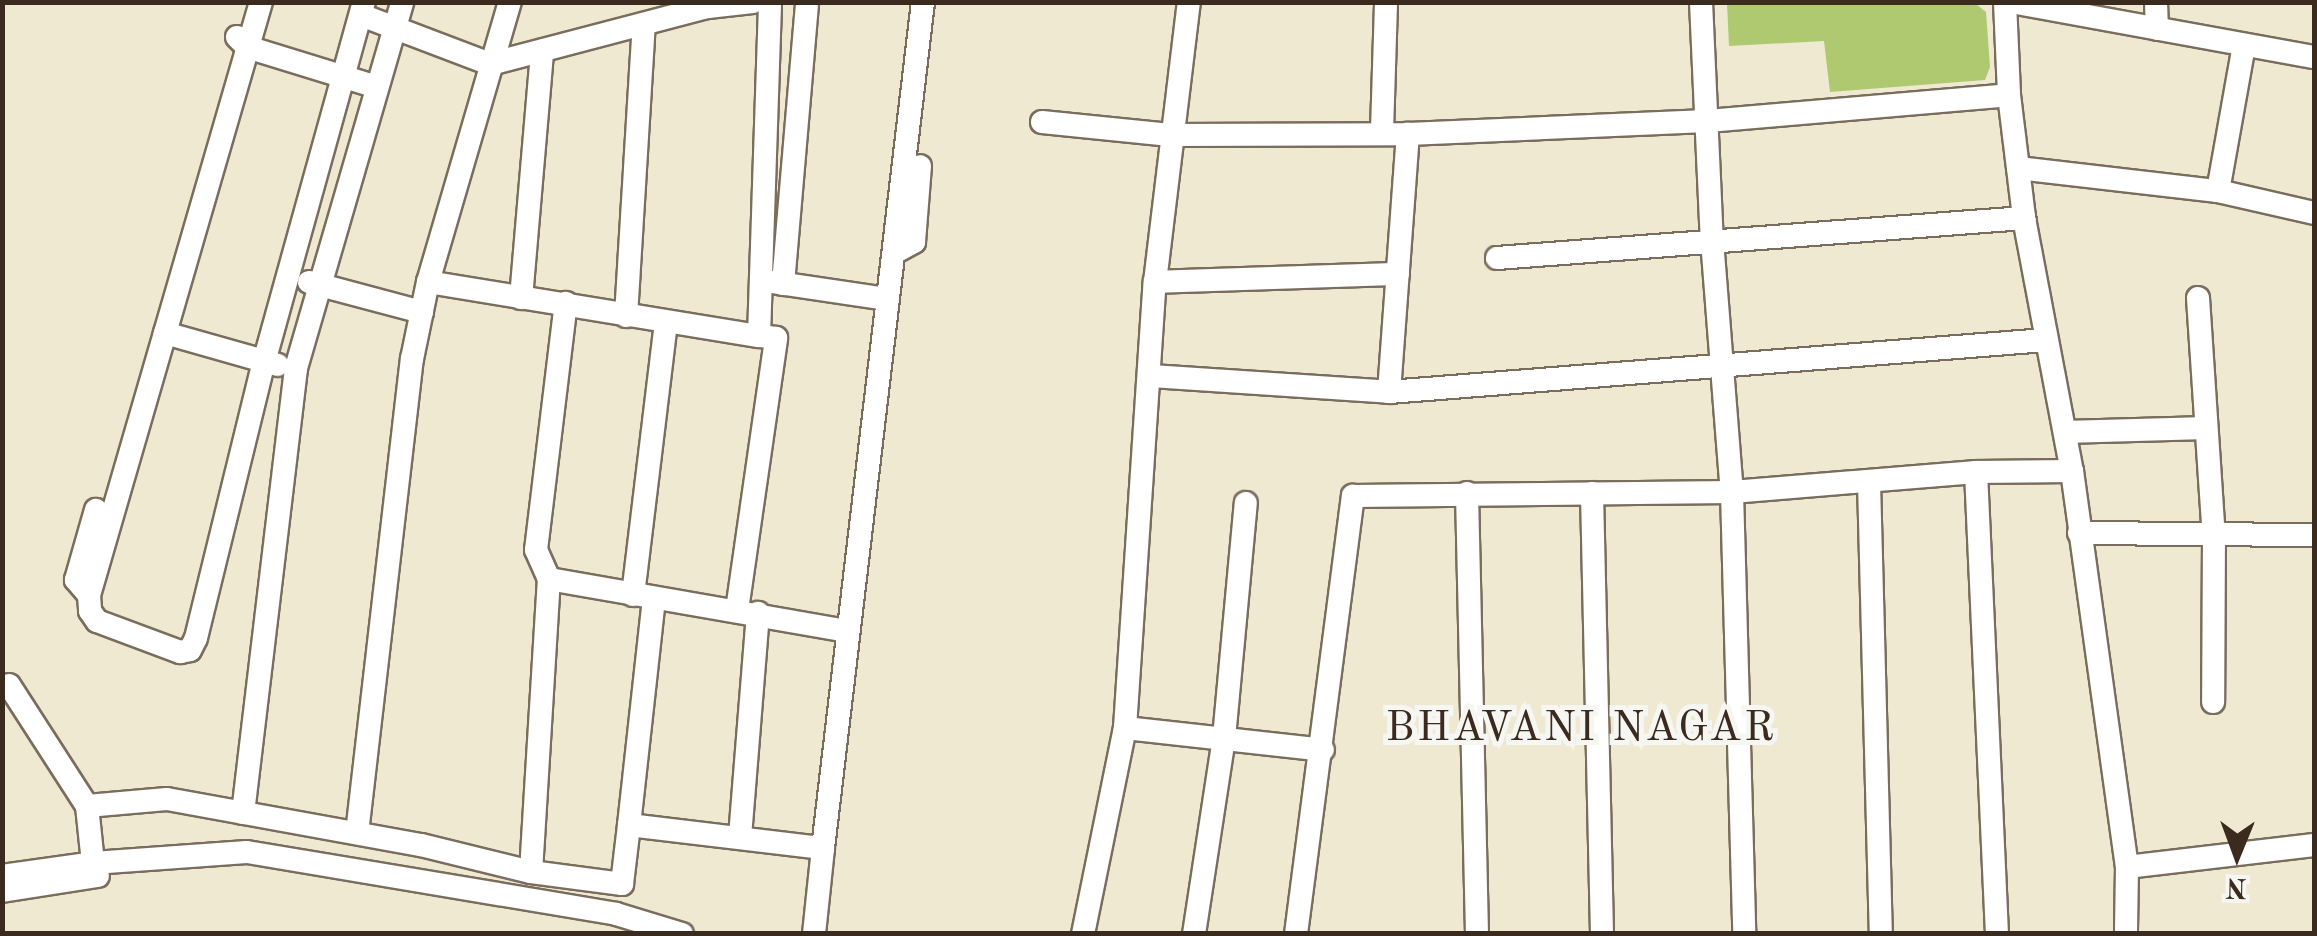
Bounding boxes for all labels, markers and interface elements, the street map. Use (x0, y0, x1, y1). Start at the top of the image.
district label: BHAVANI NAGAR (1385, 704, 1777, 754)
north arrow (2187, 806, 2287, 906)
text: N (2226, 872, 2247, 900)

